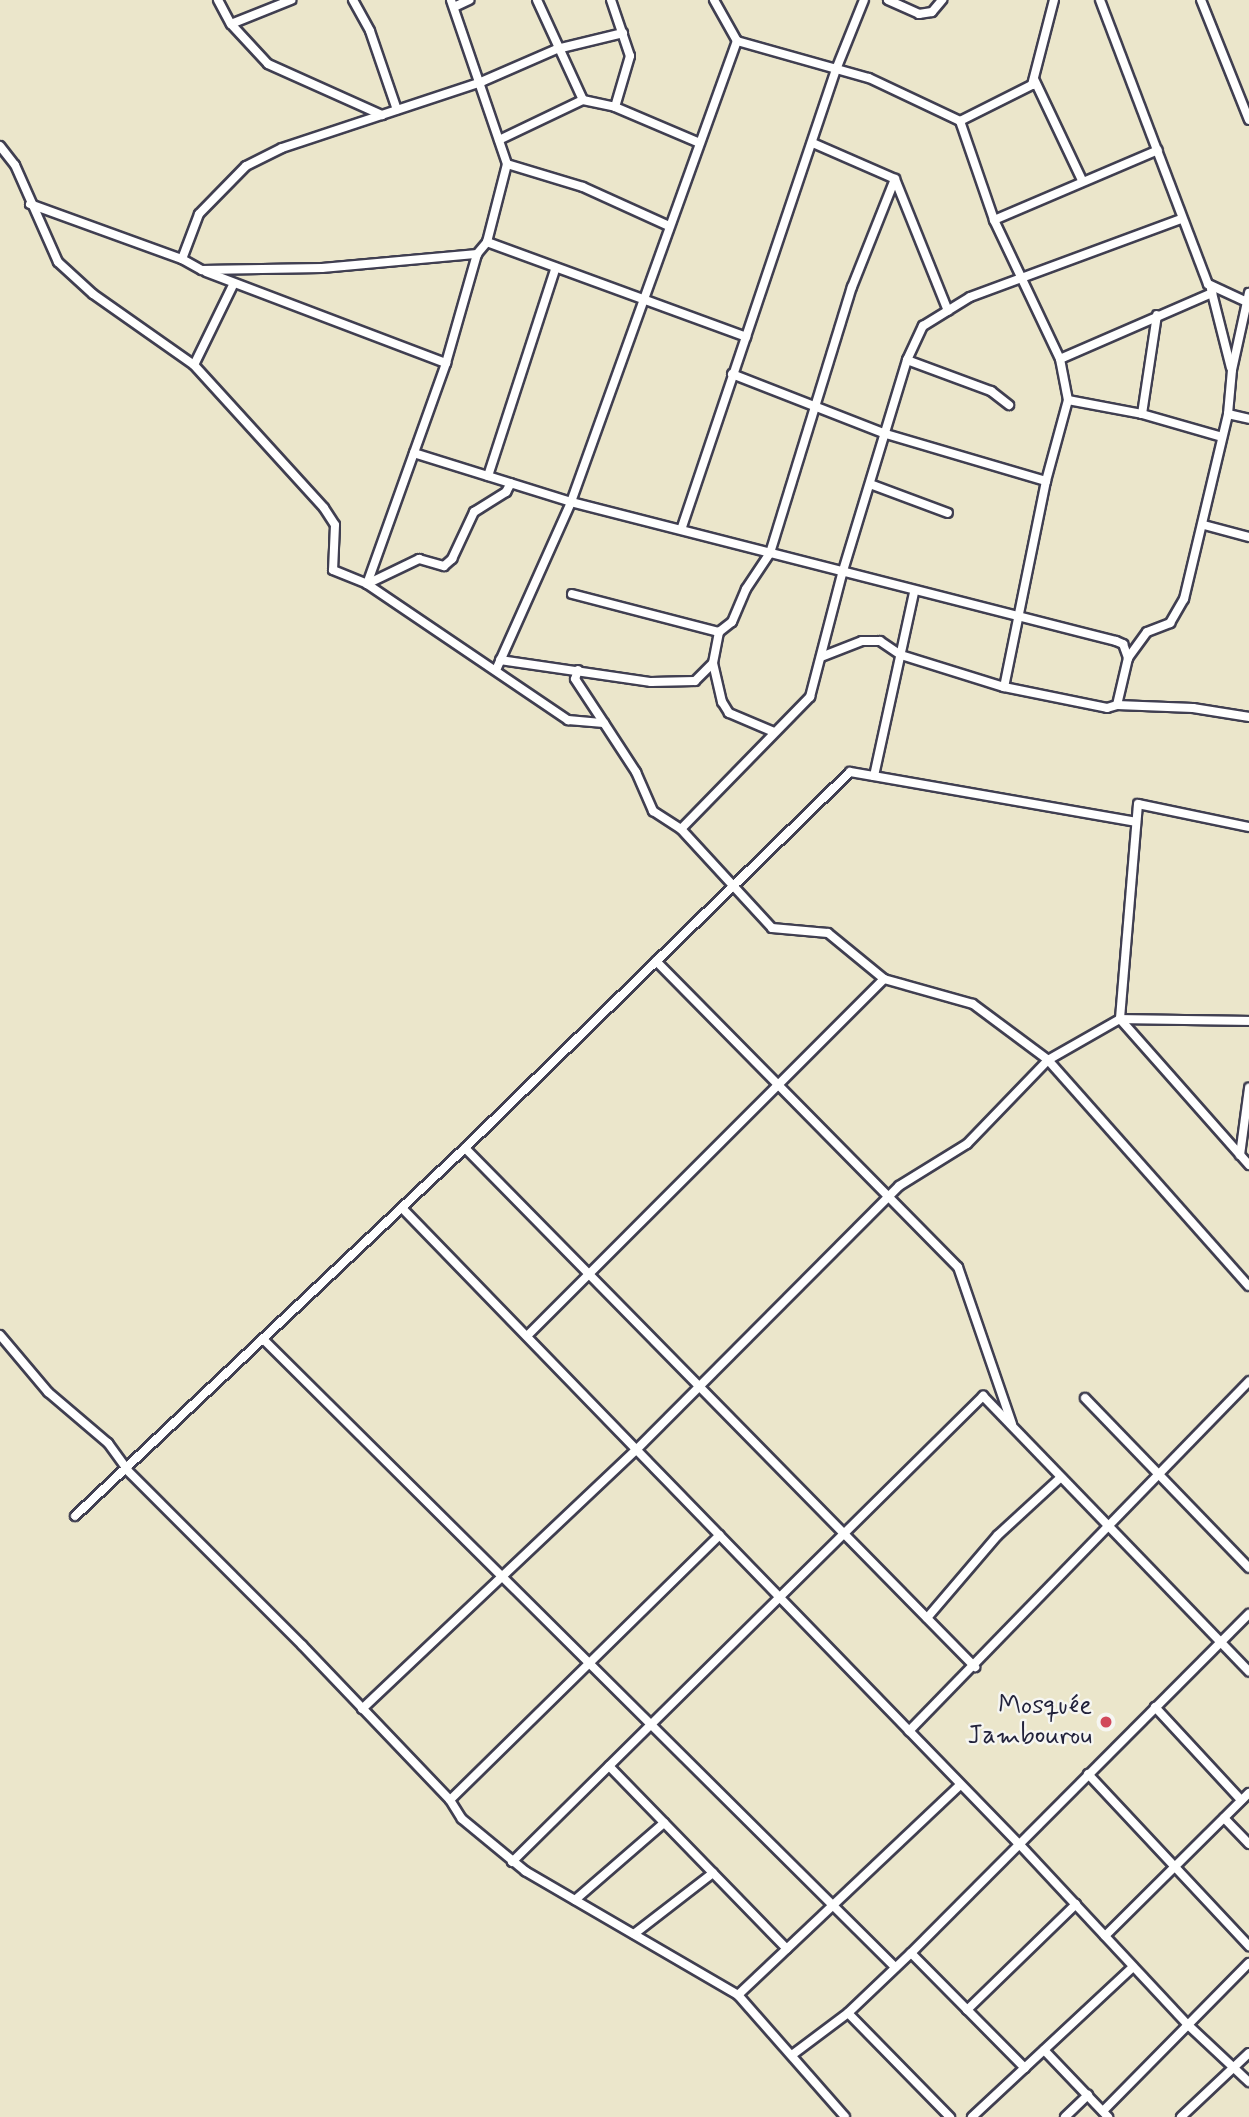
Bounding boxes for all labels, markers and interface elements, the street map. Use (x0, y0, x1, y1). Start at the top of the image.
place label: Mosquée Jambourou (967, 1691, 1092, 1752)
marker: Mosquée Jambourou (1098, 1714, 1114, 1730)

